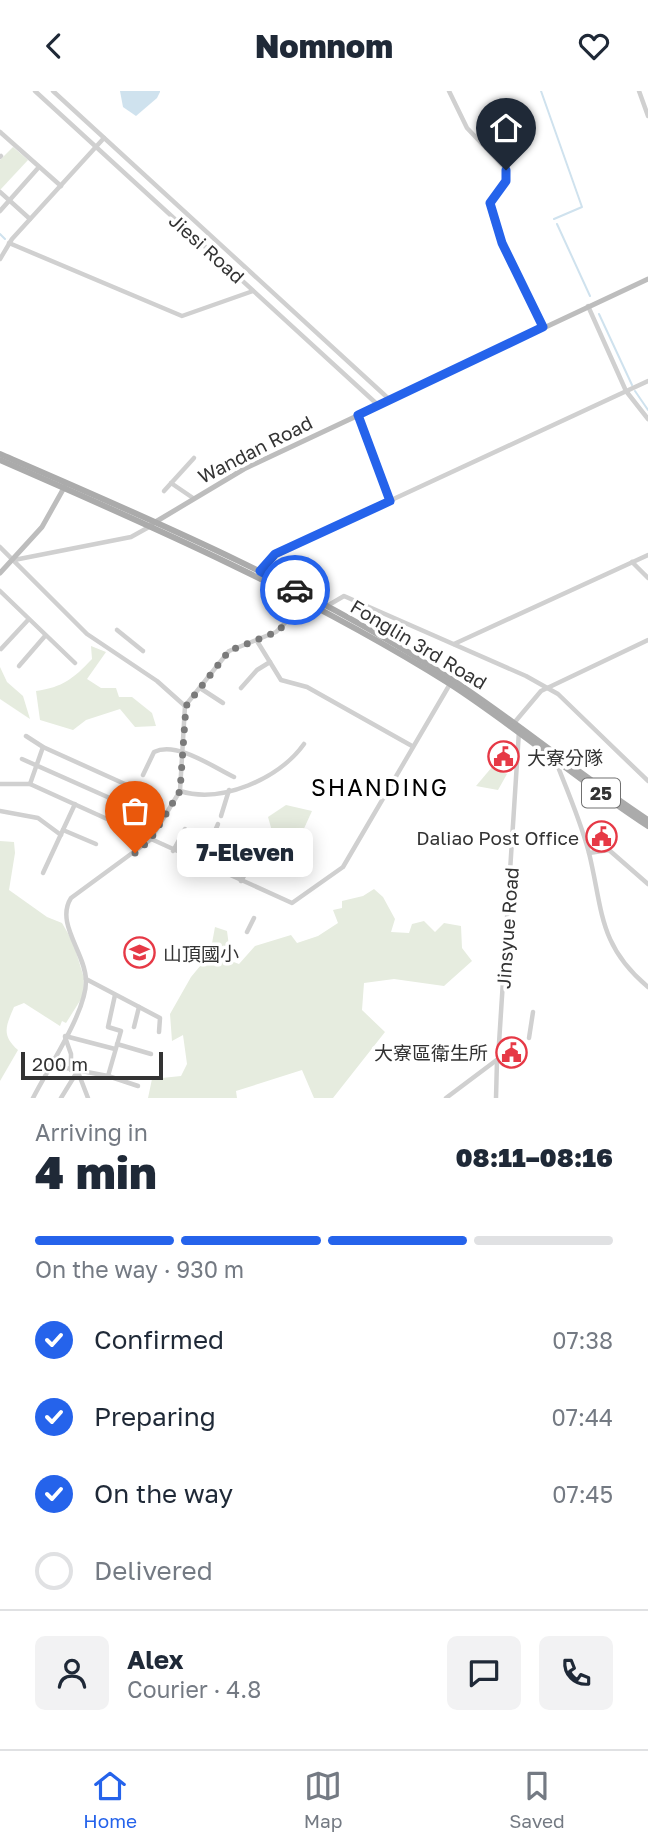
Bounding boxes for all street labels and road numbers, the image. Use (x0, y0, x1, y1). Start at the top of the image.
street label: Jiesi Road (165, 208, 249, 288)
street label: Wandan Road (194, 410, 316, 488)
street label: Fonglin 3rd Road (347, 594, 491, 694)
road number: 25 (582, 779, 620, 807)
street label: Jinsyue Road (491, 866, 523, 990)

